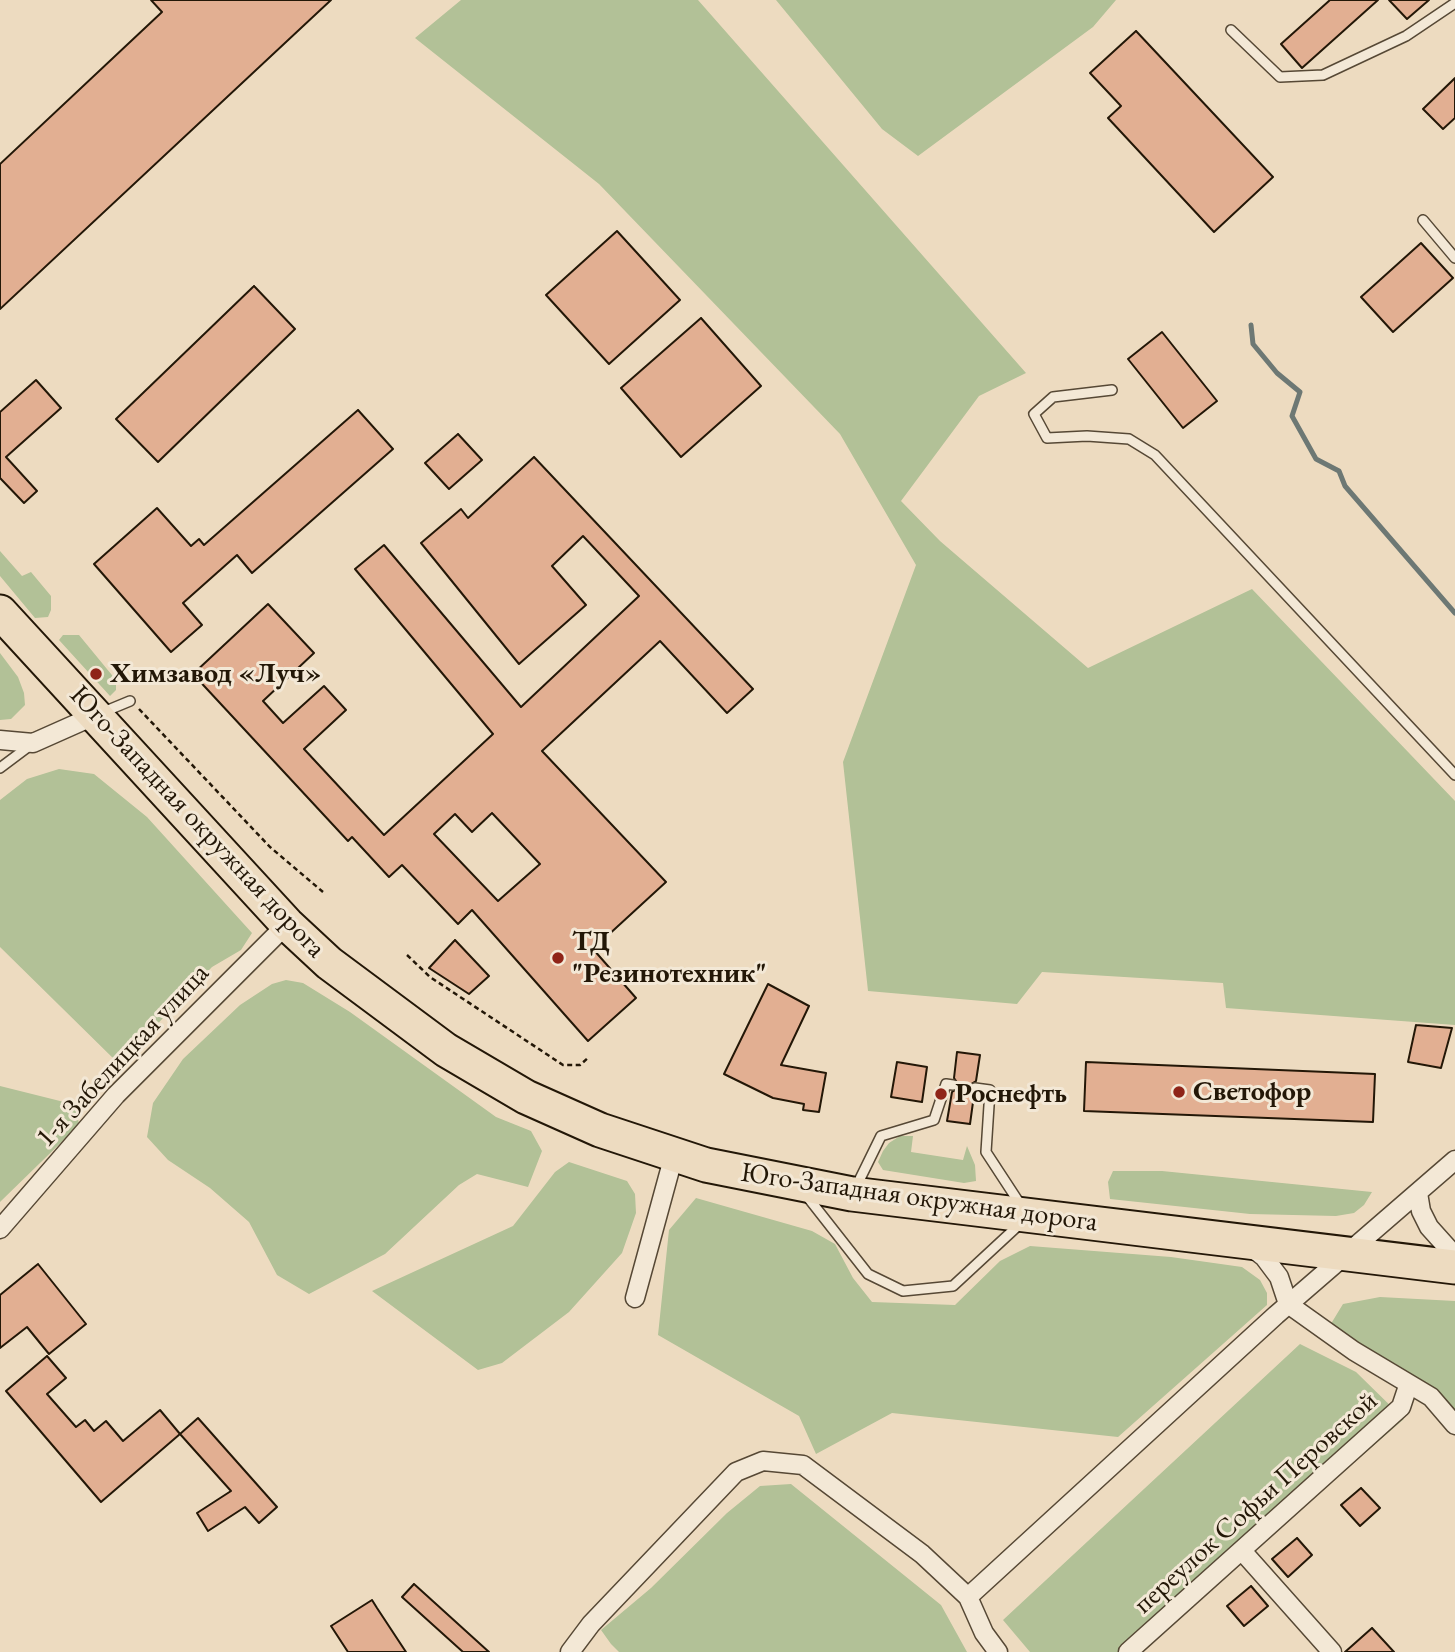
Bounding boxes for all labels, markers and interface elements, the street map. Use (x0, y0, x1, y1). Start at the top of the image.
place label: Химзавод «Луч» (110, 657, 321, 691)
marker: Химзавод «Луч» (88, 666, 104, 682)
street label: Юго-Западная окружная дорога (62, 679, 332, 965)
place label: ТД "Резинотехник" (572, 925, 767, 991)
marker: ТД "Резинотехник" (550, 950, 566, 966)
street label: 1-я Забелицкая улица (29, 957, 217, 1155)
place label: Светофор (1193, 1075, 1311, 1109)
place label: Роснефть (955, 1077, 1067, 1111)
marker: Светофор (1171, 1084, 1187, 1100)
marker: Роснефть (933, 1086, 949, 1102)
street label: Юго-Западная окружная дорога (738, 1156, 1100, 1240)
street label: переулок Софьи Перовской (1127, 1385, 1385, 1621)

